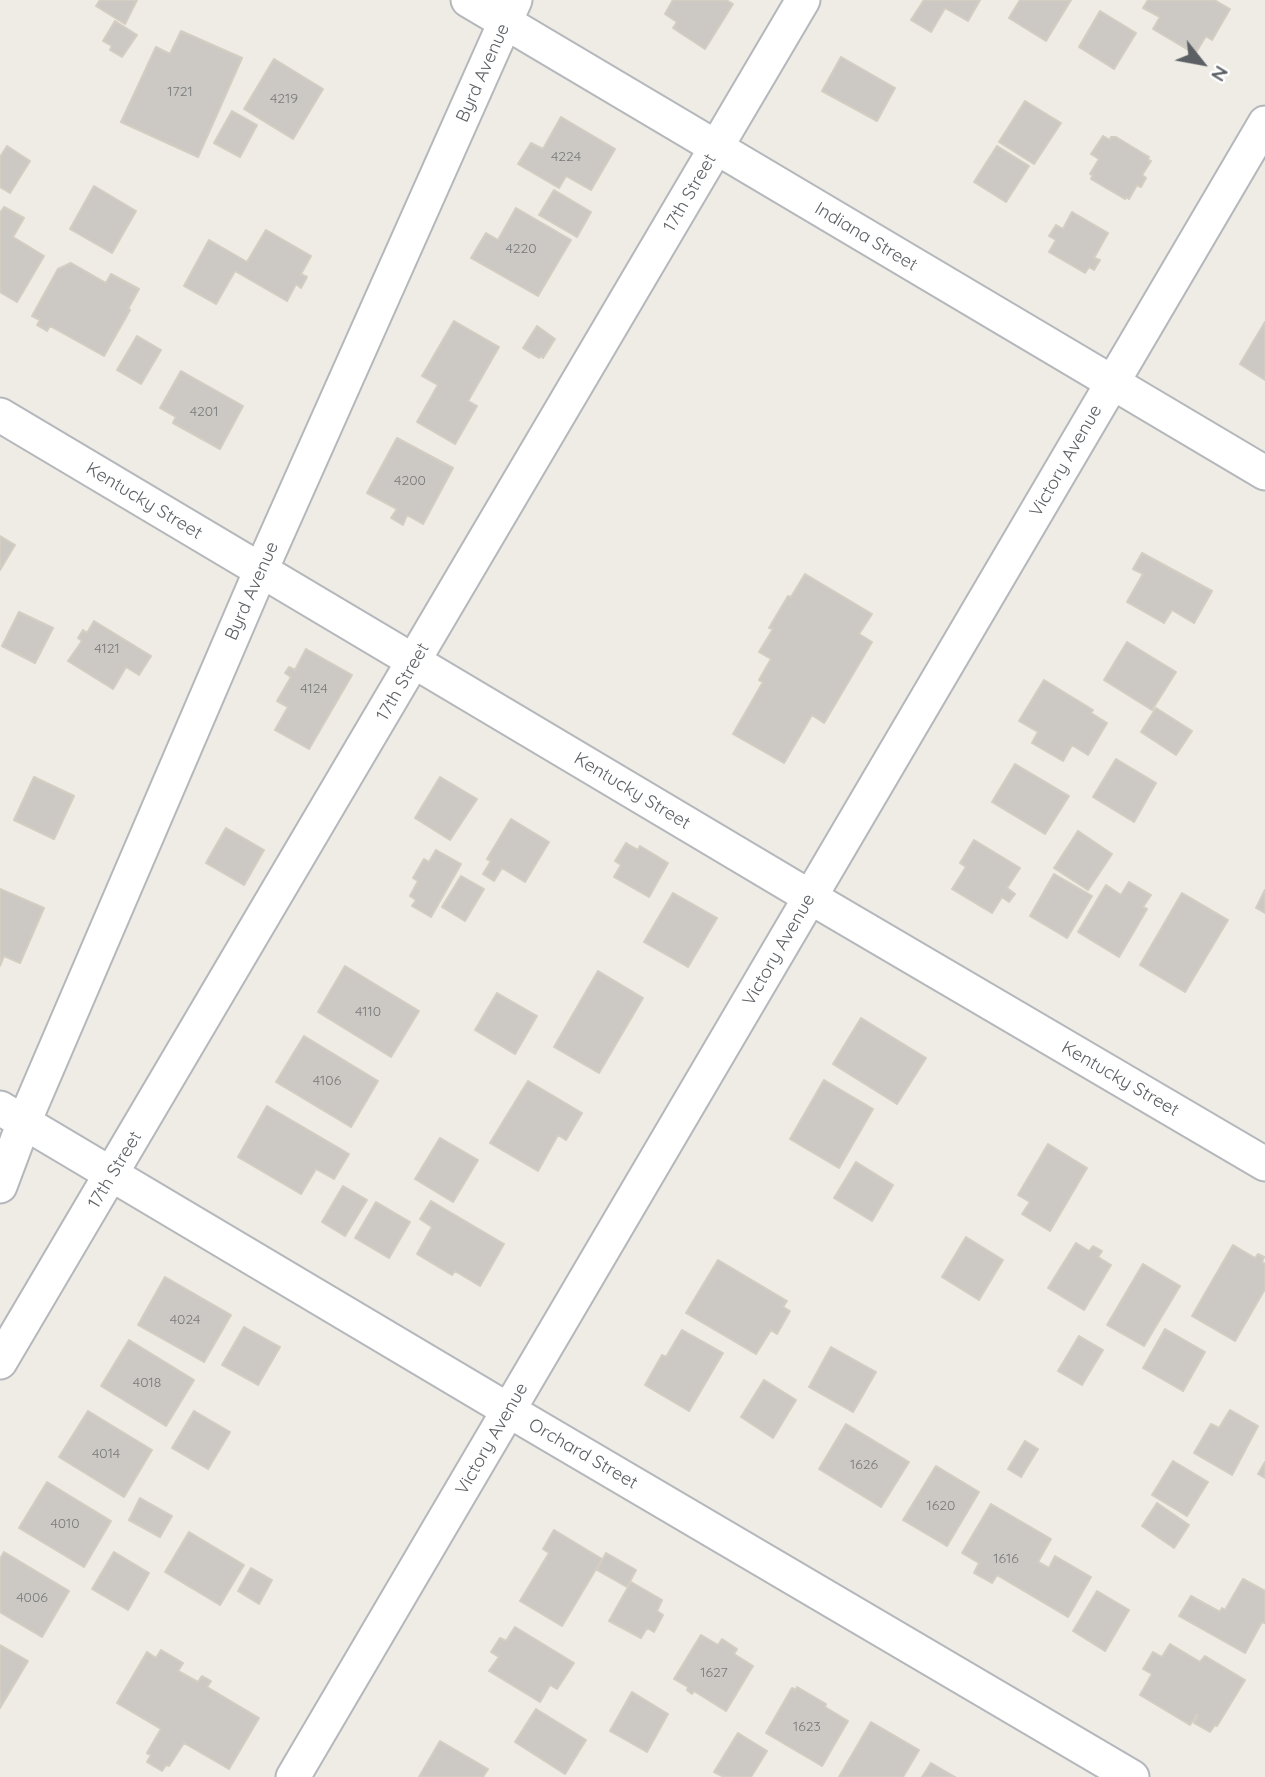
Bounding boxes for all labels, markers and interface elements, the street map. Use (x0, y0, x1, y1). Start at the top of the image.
street label: Byrd Avenue (452, 20, 514, 126)
north arrow (1167, 28, 1237, 98)
text: N (1206, 62, 1234, 86)
house number: 1721 (167, 84, 193, 100)
house number: 4219 (270, 91, 298, 107)
house number: 4224 (551, 149, 581, 165)
street label: 17th Street (659, 150, 721, 236)
street label: Indiana Street (811, 198, 921, 276)
house number: 4220 (505, 241, 537, 257)
street label: Victory Avenue (1025, 401, 1107, 521)
house number: 4201 (190, 404, 218, 420)
street label: Kentucky Street (82, 458, 206, 544)
house number: 4200 (394, 473, 426, 489)
street label: Byrd Avenue (221, 538, 283, 644)
street label: 17th Street (372, 639, 434, 725)
house number: 4121 (94, 641, 120, 657)
house number: 4124 (300, 681, 328, 697)
street label: Kentucky Street (570, 748, 694, 834)
street label: Victory Avenue (738, 890, 820, 1010)
house number: 4110 (355, 1004, 381, 1020)
street label: Kentucky Street (1057, 1037, 1183, 1121)
house number: 4106 (313, 1073, 341, 1089)
street label: 17th Street (84, 1127, 146, 1213)
house number: 4024 (170, 1312, 200, 1328)
house number: 4018 (133, 1375, 161, 1391)
street label: Victory Avenue (451, 1379, 533, 1499)
street label: Orchard Street (525, 1414, 641, 1494)
house number: 4014 (92, 1446, 120, 1462)
house number: 1626 (850, 1457, 878, 1473)
house number: 1620 (927, 1498, 955, 1514)
house number: 4010 (50, 1516, 80, 1532)
house number: 1616 (993, 1551, 1019, 1567)
house number: 4006 (16, 1590, 48, 1606)
house number: 1627 (700, 1665, 728, 1681)
house number: 1623 (793, 1719, 821, 1735)

